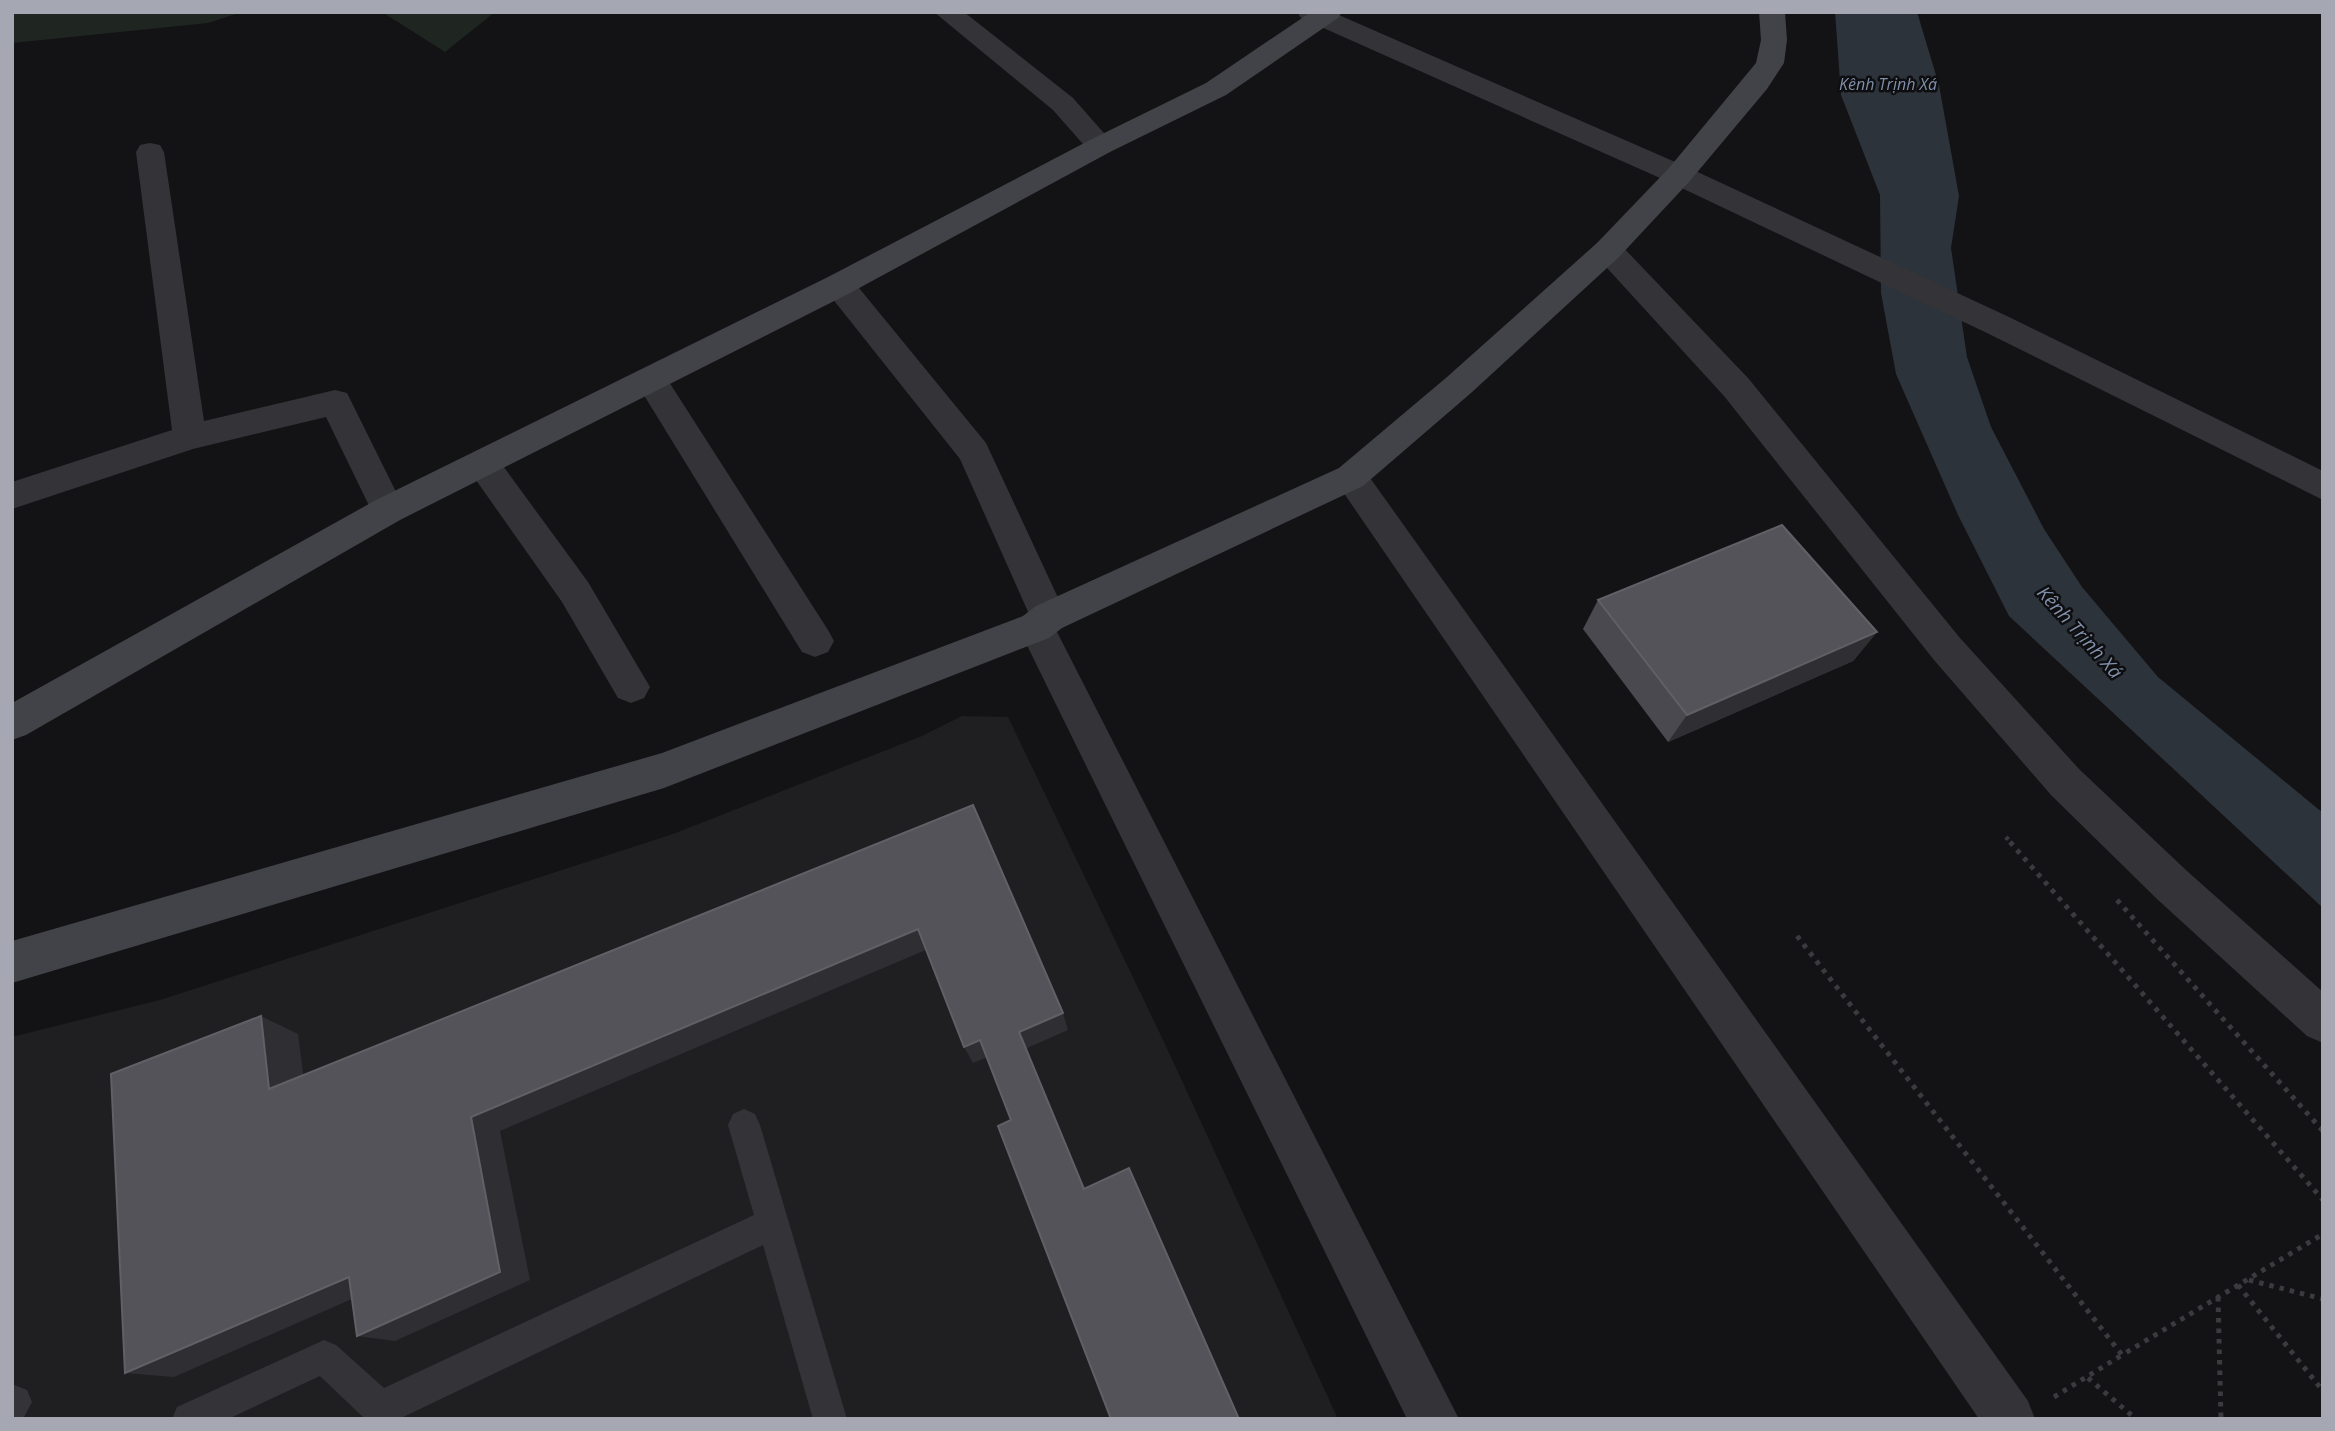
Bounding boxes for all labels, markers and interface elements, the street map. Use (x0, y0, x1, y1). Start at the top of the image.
water label: Kênh Trịnh Xá (1839, 73, 1937, 95)
water label: Kênh Trịnh Xá (2031, 580, 2129, 684)

